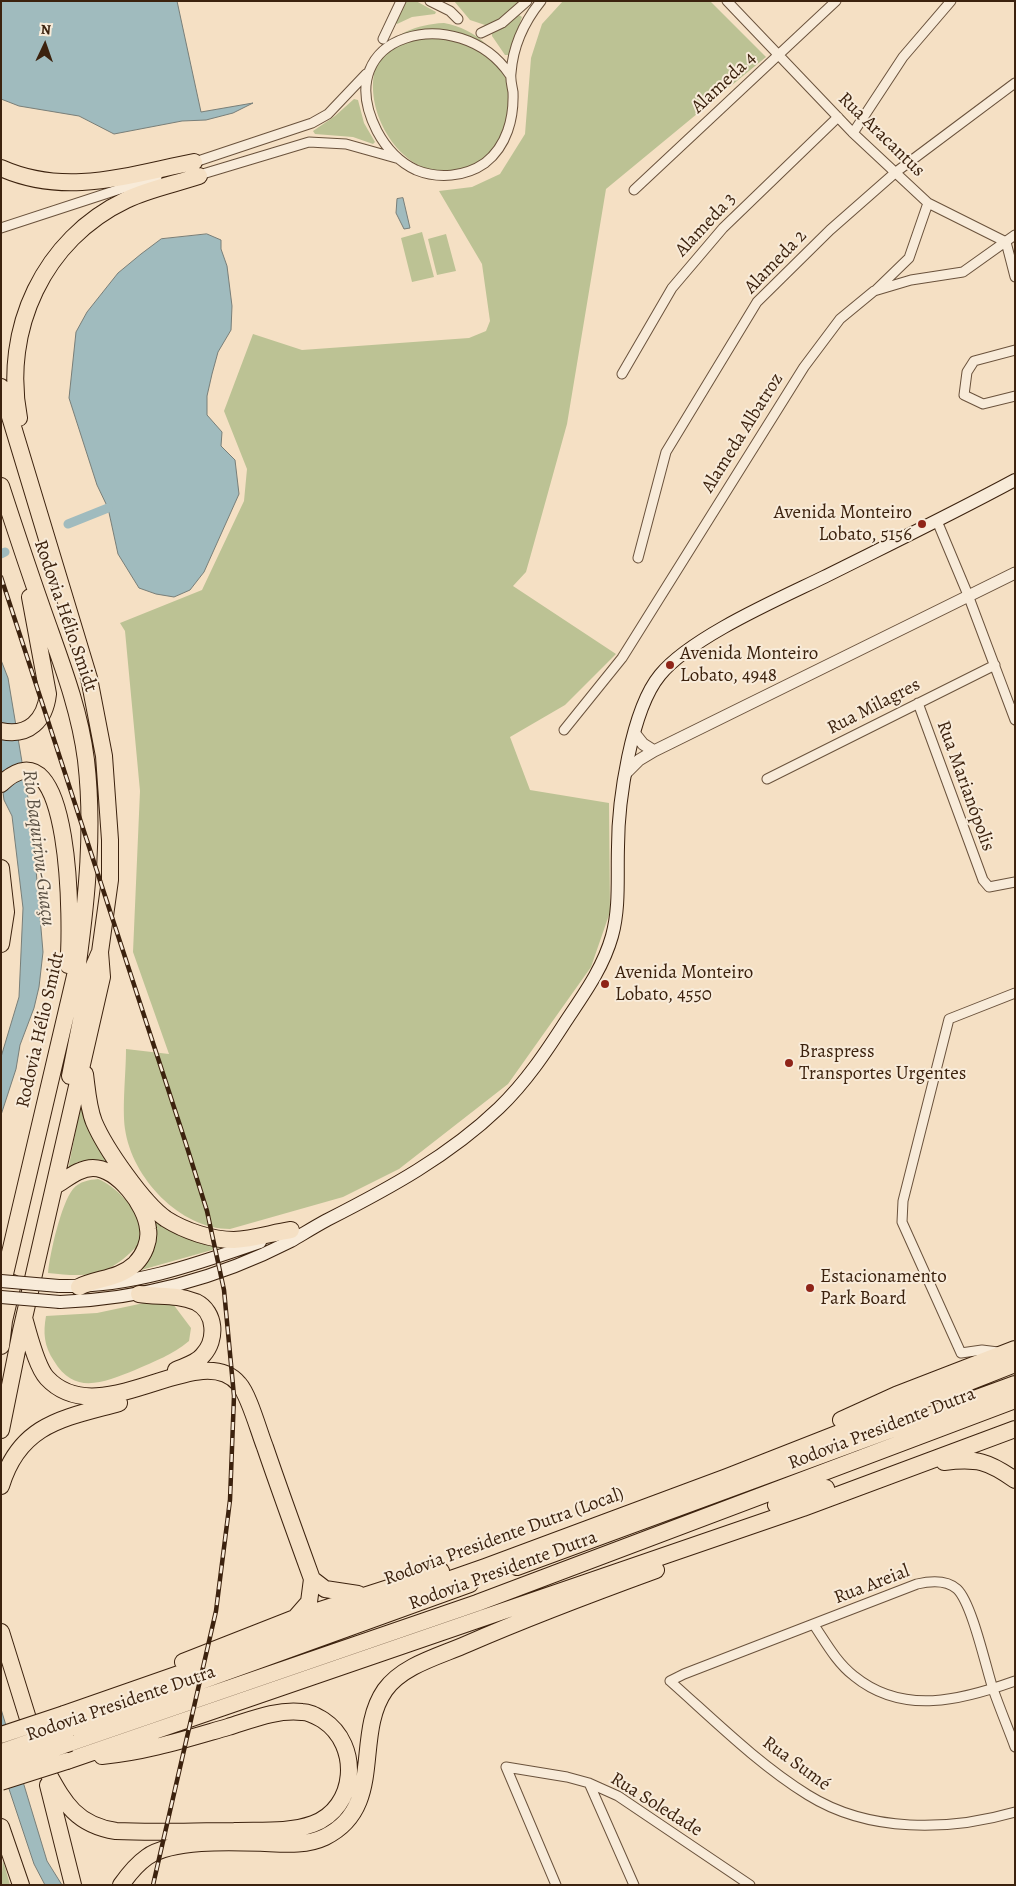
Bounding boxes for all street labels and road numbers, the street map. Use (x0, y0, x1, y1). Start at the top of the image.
street label: Alameda 4 (687, 47, 761, 119)
street label: Rua Aracantus (833, 88, 929, 182)
street label: Alameda 3 (671, 188, 741, 262)
street label: Alameda 2 (740, 225, 812, 299)
street label: Alameda Albatroz (697, 369, 789, 497)
street label: Rodovia Hélio Smidt (28, 537, 102, 695)
street label: Rua Milagres (824, 674, 924, 740)
street label: Rua Marianópolis (931, 718, 999, 854)
street label: Rodovia Hélio Smidt (12, 950, 70, 1110)
street label: Rodovia Presidente Dutra (785, 1383, 979, 1475)
street label: Rodovia Presidente Dutra (Local) (381, 1483, 627, 1591)
street label: Rodovia Presidente Dutra (406, 1526, 600, 1616)
street label: Rua Areial (831, 1560, 913, 1610)
street label: Rodovia Presidente Dutra (23, 1661, 219, 1747)
street label: Rua Sumé (758, 1732, 834, 1796)
street label: Rua Soledade (606, 1768, 706, 1842)

